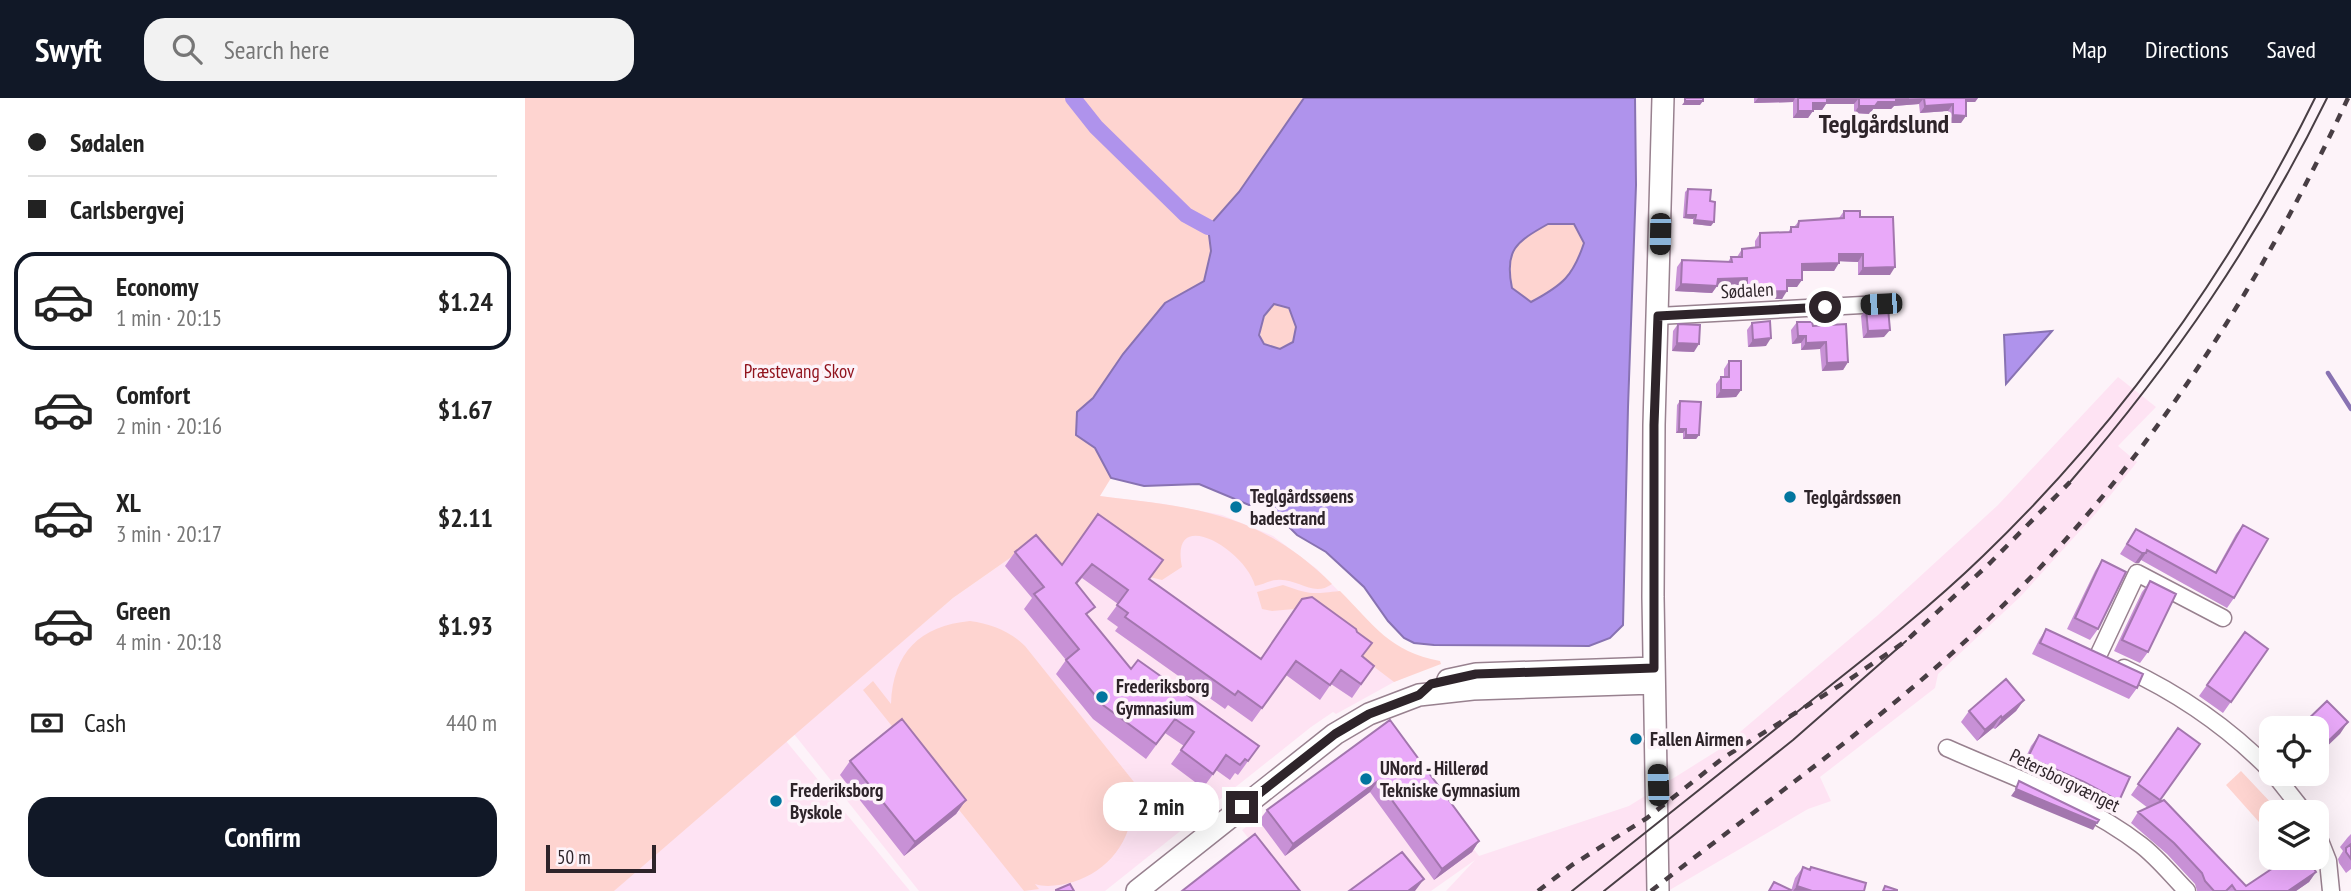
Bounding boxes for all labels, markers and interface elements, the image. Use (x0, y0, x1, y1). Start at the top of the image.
search box (144, 18, 634, 81)
text: Swyft (35, 28, 102, 71)
icon: search (168, 30, 206, 68)
text: Search here (224, 33, 329, 66)
text: Map (2072, 34, 2107, 65)
text: Directions (2145, 34, 2229, 65)
text: Saved (2267, 34, 2316, 65)
district label: Teglgårdslund (1819, 107, 1949, 140)
text: Sødalen (70, 126, 145, 159)
text: Carlsbergvej (70, 193, 184, 226)
car (1650, 213, 1671, 255)
icon: car (32, 270, 95, 333)
text: Economy (116, 270, 198, 303)
street label: Sødalen (1720, 277, 1774, 303)
text: $1.24 (438, 285, 493, 318)
route start (1809, 291, 1841, 323)
car (1860, 292, 1903, 316)
text: 1 min · 20:15 (116, 303, 222, 332)
park label: Præstevang Skov (744, 359, 855, 383)
icon: car (32, 378, 95, 441)
text: Comfort (116, 378, 190, 411)
text: $1.67 (438, 393, 493, 426)
text: 2 min · 20:16 (116, 411, 222, 440)
place label: Teglgårdssøens badestrand (1250, 484, 1354, 530)
place label: Teglgårdssøen (1804, 485, 1901, 509)
icon: car (32, 486, 95, 549)
text: XL (116, 486, 141, 519)
marker: Teglgårdssøen (1782, 489, 1798, 505)
marker: Teglgårdssøens badestrand (1228, 499, 1244, 515)
text: $2.11 (438, 501, 493, 534)
text: 3 min · 20:17 (116, 519, 222, 548)
icon: car (32, 594, 95, 657)
text: Green (116, 594, 171, 627)
text: $1.93 (438, 609, 493, 642)
text: 4 min · 20:18 (116, 627, 222, 656)
place label: Frederiksborg Gymnasium (1116, 674, 1209, 720)
marker: Frederiksborg Gymnasium (1094, 689, 1110, 705)
icon: cash (28, 704, 66, 742)
text: Cash (84, 706, 126, 739)
text: 440 m (446, 708, 497, 737)
map controls (2259, 716, 2329, 870)
button: locate (2259, 716, 2329, 786)
place label: Fallen Airmen (1650, 727, 1744, 751)
marker: Fallen Airmen (1628, 731, 1644, 747)
street label: Petersborgvænget (2006, 743, 2125, 817)
place label: UNord - Hillerød Tekniske Gymnasium (1380, 756, 1520, 802)
car (1647, 764, 1670, 806)
marker: UNord - Hillerød Tekniske Gymnasium (1358, 771, 1374, 787)
place label: Frederiksborg Byskole (790, 778, 883, 824)
callout: 2 min (1102, 782, 1217, 832)
route end (1226, 791, 1258, 823)
text: 2 min (1138, 792, 1184, 821)
marker: Frederiksborg Byskole (768, 793, 784, 809)
button: Confirm (28, 797, 497, 877)
button: layers (2259, 800, 2329, 870)
scale bar (546, 842, 656, 874)
text: 50 m (557, 845, 591, 869)

